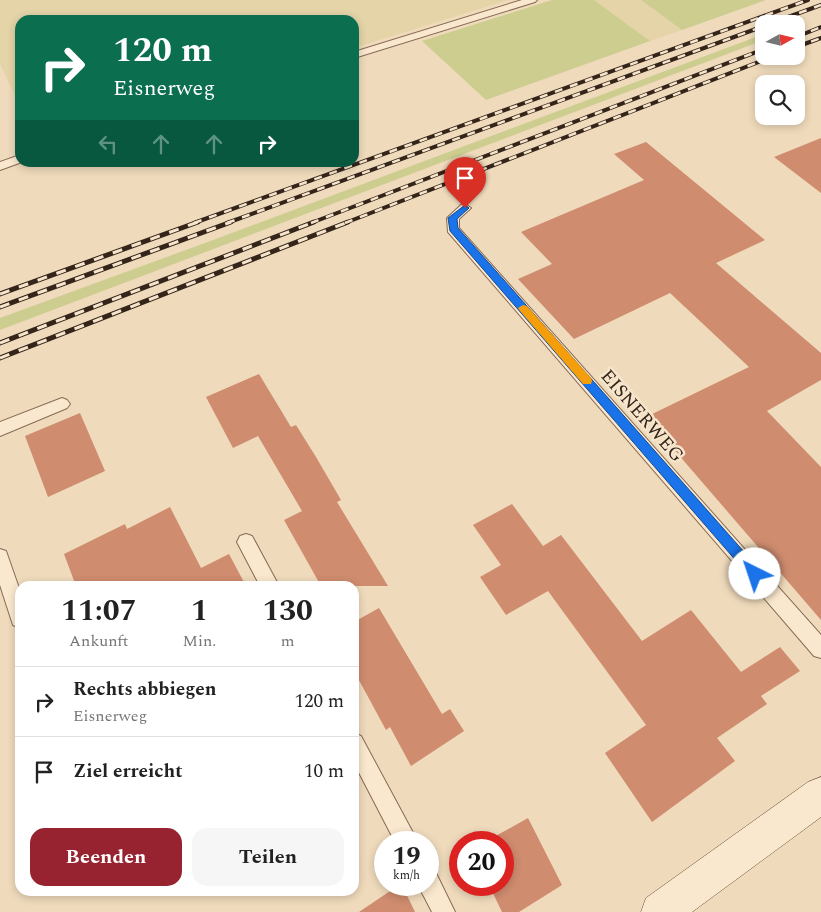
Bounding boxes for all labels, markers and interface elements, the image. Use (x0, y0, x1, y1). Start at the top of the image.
north arrow (755, 15, 805, 65)
map controls (755, 15, 805, 125)
text: 120 m (113, 24, 212, 77)
icon: right (30, 35, 95, 100)
text: Eisnerweg (113, 72, 215, 105)
button: search (755, 75, 805, 125)
icon: left (94, 130, 122, 158)
icon: ahead (147, 130, 175, 158)
icon: ahead (200, 130, 228, 158)
icon: right (253, 130, 281, 158)
pin (444, 157, 486, 208)
icon: arrive (451, 164, 479, 192)
street label: EISNERWEG (593, 363, 691, 469)
position arrow (728, 547, 780, 599)
text: 11:07 (61, 588, 136, 634)
text: 1 (191, 588, 208, 634)
text: 130 (262, 588, 313, 634)
text: Ankunft (69, 629, 129, 653)
text: Min. (183, 629, 216, 653)
text: m (281, 629, 295, 653)
text: Rechts abbiegen (73, 675, 217, 704)
text: 120 m (294, 687, 344, 716)
icon: right (30, 688, 58, 716)
text: Eisnerweg (73, 704, 147, 728)
text: Ziel erreicht (73, 757, 183, 786)
text: 10 m (304, 757, 344, 786)
icon: arrive (30, 758, 58, 786)
button: Beenden (30, 828, 182, 886)
button: Teilen (192, 828, 344, 886)
speed limit sign: 20 (449, 831, 514, 896)
text: 19 (392, 838, 421, 876)
text: km/h (393, 866, 420, 885)

